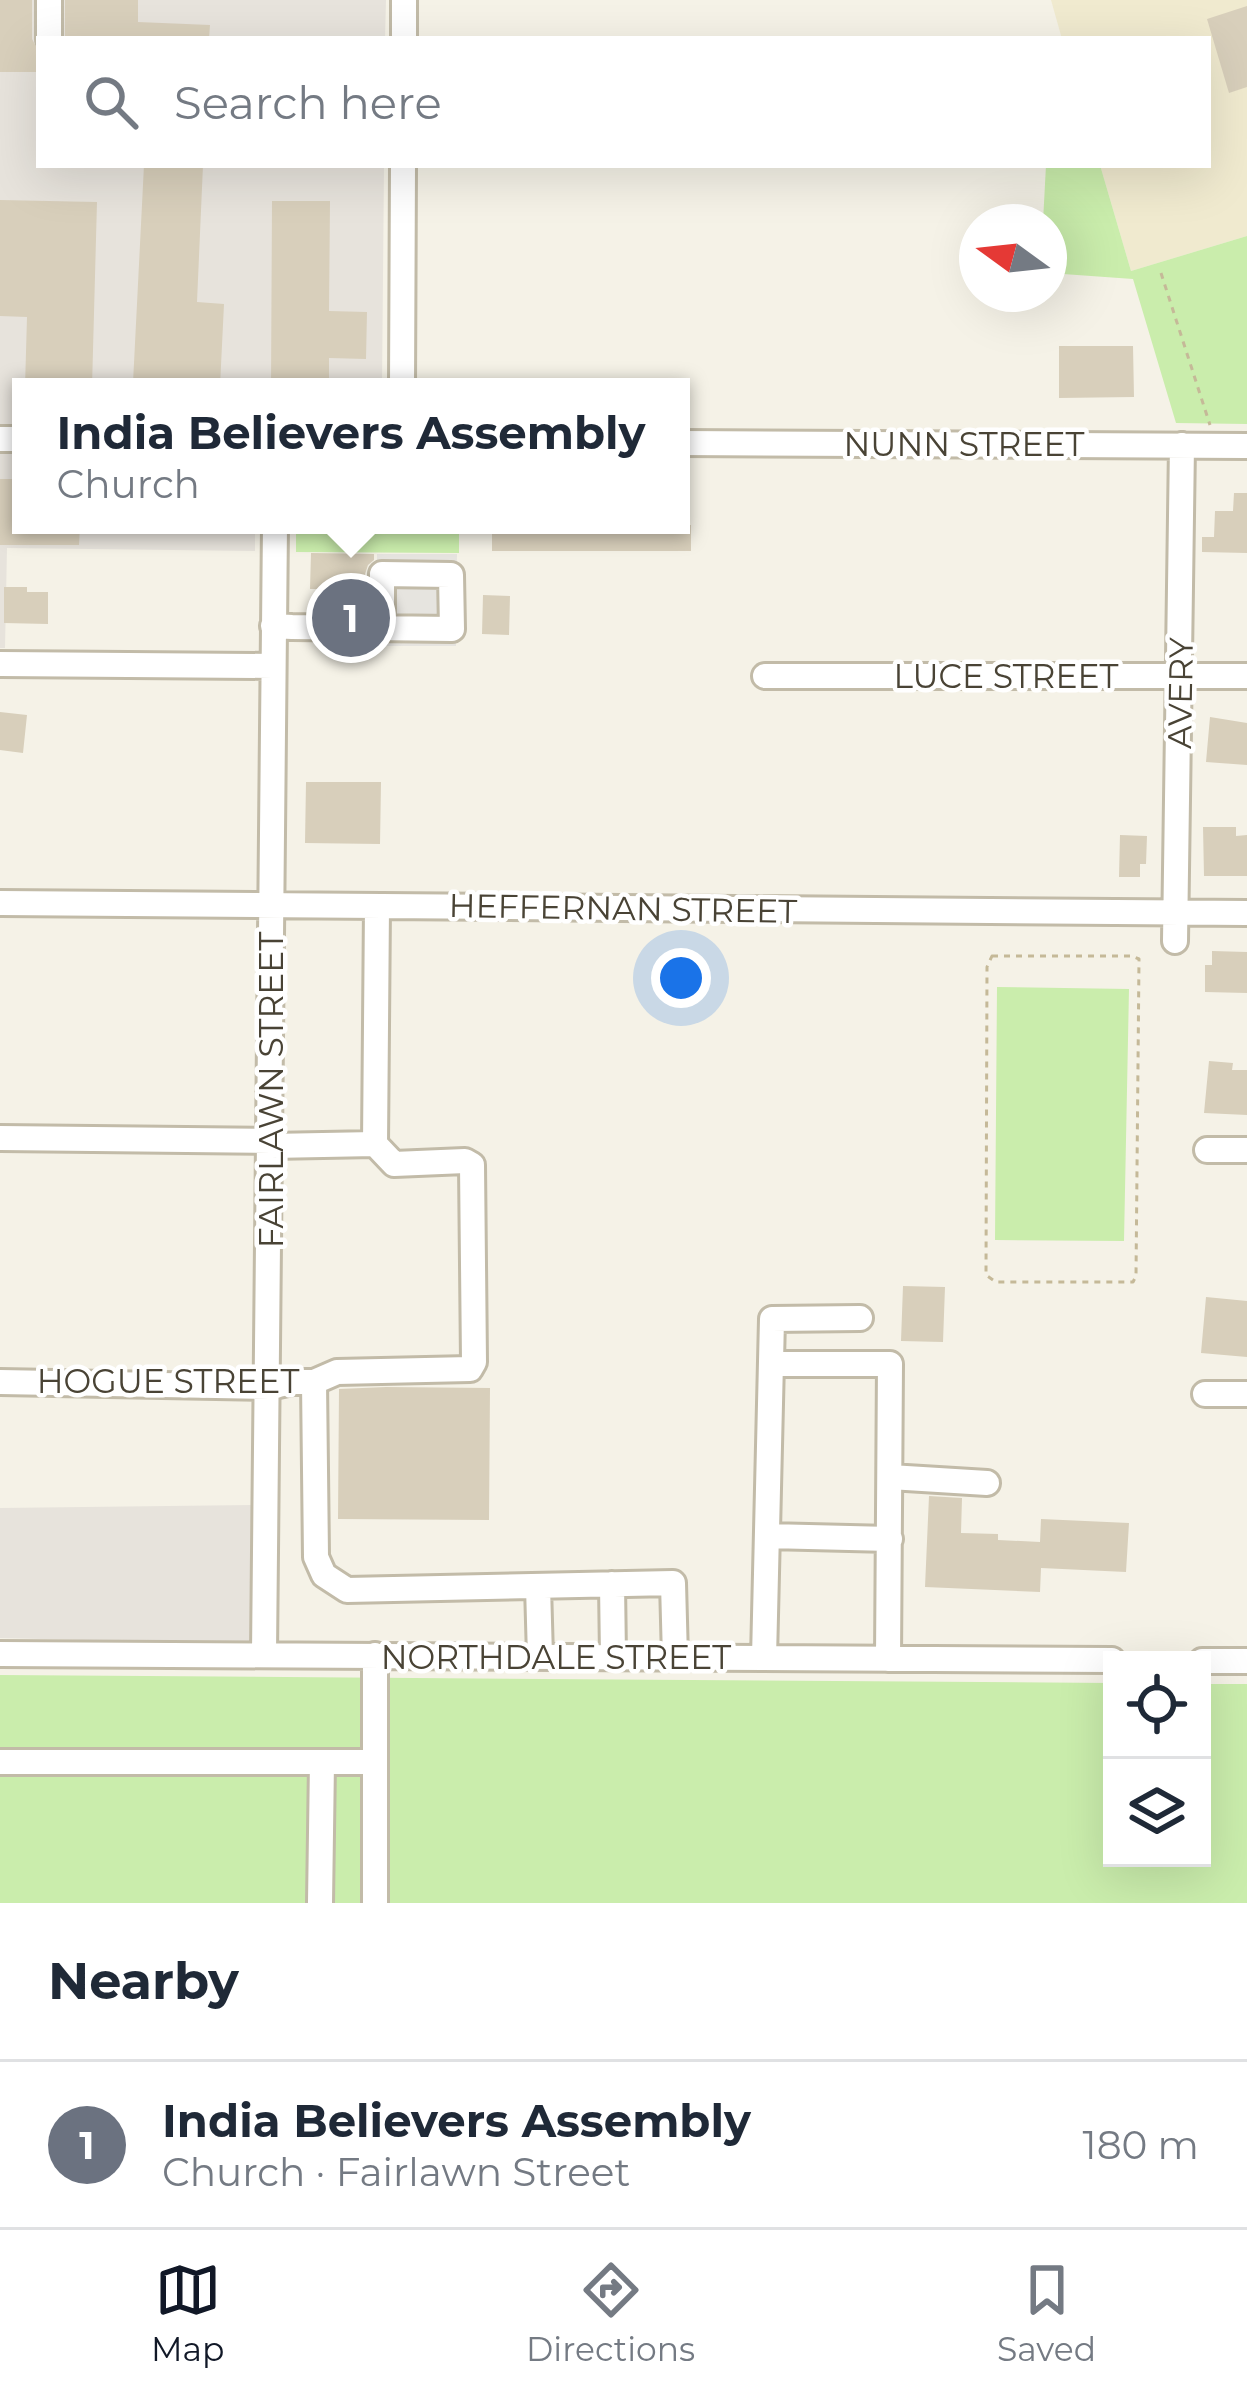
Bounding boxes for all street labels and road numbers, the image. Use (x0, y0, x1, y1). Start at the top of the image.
street label: NUNN STREET (843, 424, 1085, 464)
street label: AVERY (1159, 637, 1201, 749)
street label: LUCE STREET (893, 656, 1119, 696)
street label: HEFFERNAN STREET (448, 885, 798, 931)
street label: FAIRLAWN STREET (251, 932, 291, 1248)
street label: HOGUE STREET (37, 1361, 299, 1401)
street label: NORTHDALE STREET (381, 1637, 731, 1677)

